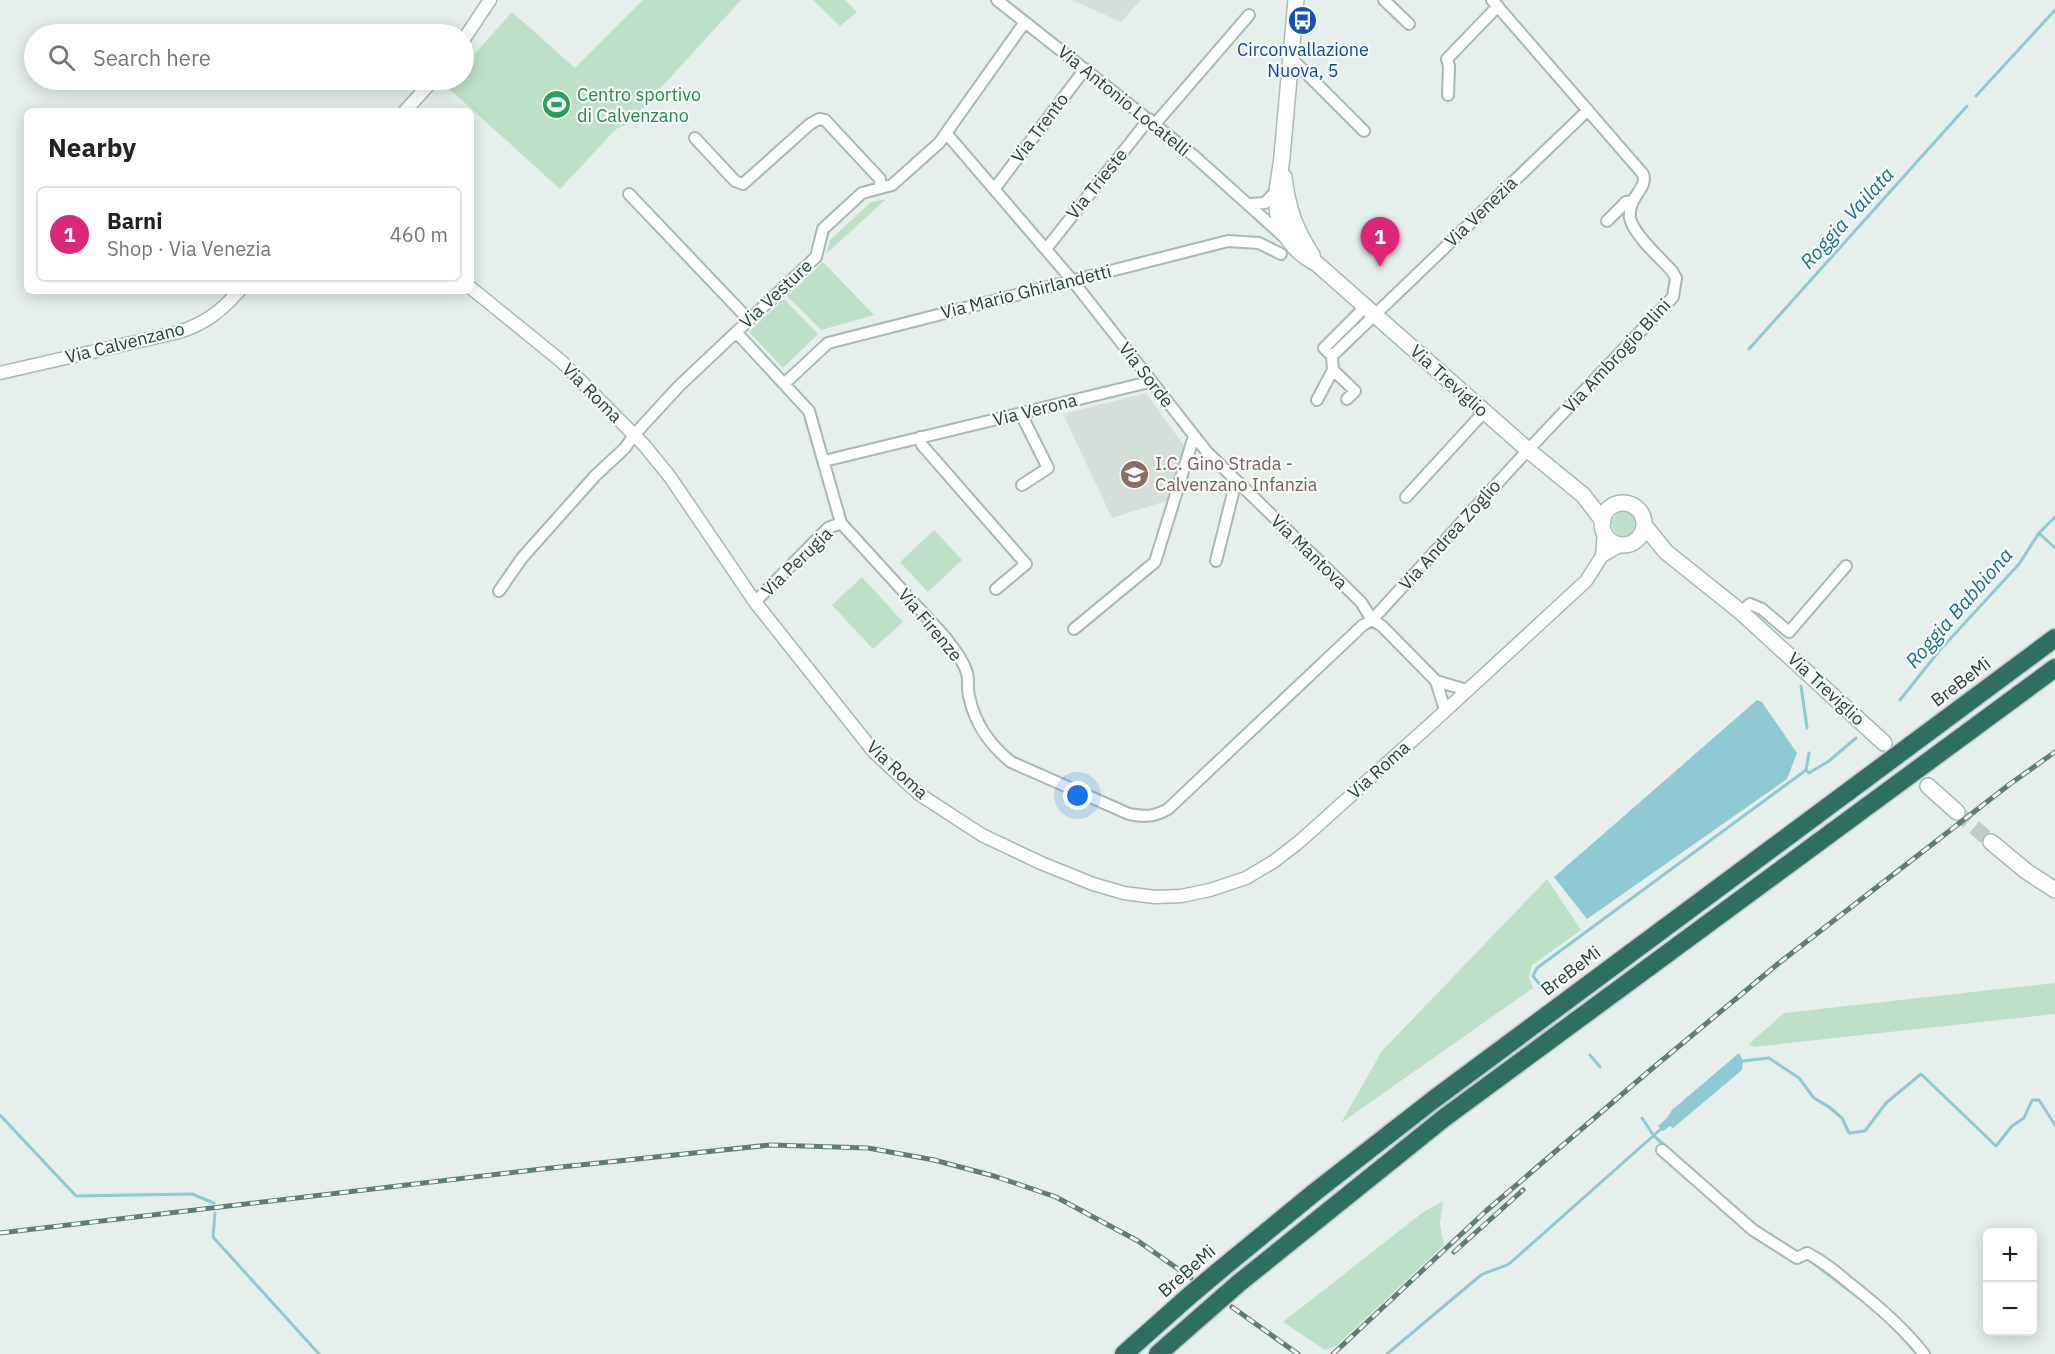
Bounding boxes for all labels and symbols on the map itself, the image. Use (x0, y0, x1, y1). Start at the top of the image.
bus stop icon: Circonvallazione Nuova, 5 (1287, 5, 1319, 37)
place label: Circonvallazione Nuova, 5 (1237, 38, 1369, 82)
street label: Via Antonio Locatelli (1053, 40, 1195, 161)
place label: Centro sportivo di Calvenzano (577, 83, 701, 127)
street label: Via Trento (1006, 88, 1073, 167)
sports icon: Centro sportivo di Calvenzano (540, 89, 572, 121)
street label: Via Trieste (1061, 144, 1132, 224)
water label: Roggia Vailata (1794, 161, 1899, 274)
street label: Via Venezia (1440, 171, 1522, 252)
pin: 1 (1360, 218, 1400, 267)
street label: Via Vesture (734, 254, 817, 333)
street label: Via Mario Ghirlandetti (938, 259, 1113, 324)
street label: Via Ambrogio Blini (1558, 294, 1675, 418)
street label: Via Calvenzano (63, 317, 187, 368)
street label: Via Sorde (1114, 337, 1179, 412)
street label: Via Treviglio (1405, 339, 1493, 422)
street label: Via Roma (557, 358, 628, 428)
street label: Via Verona (990, 388, 1080, 431)
place label: I.C. Gino Strada - Calvenzano Infanzia (1155, 452, 1318, 496)
school or university icon: I.C. Gino Strada - Calvenzano Infanzia (1118, 458, 1150, 490)
street label: Via Andrea Zoglio (1394, 475, 1505, 595)
street label: Via Mantova (1266, 509, 1353, 594)
street label: Via Perugia (756, 522, 837, 601)
water label: Roggia Babbiona (1899, 542, 2018, 674)
street label: Via Firenze (893, 583, 968, 666)
street label: Via Treviglio (1783, 647, 1870, 730)
street label: BreBeMi (1926, 652, 1995, 712)
street label: Via Roma (862, 735, 933, 804)
street label: Via Roma (1343, 735, 1415, 804)
your location (1063, 781, 1092, 810)
street label: BreBeMi (1536, 941, 1605, 1001)
street label: BreBeMi (1153, 1239, 1220, 1302)

